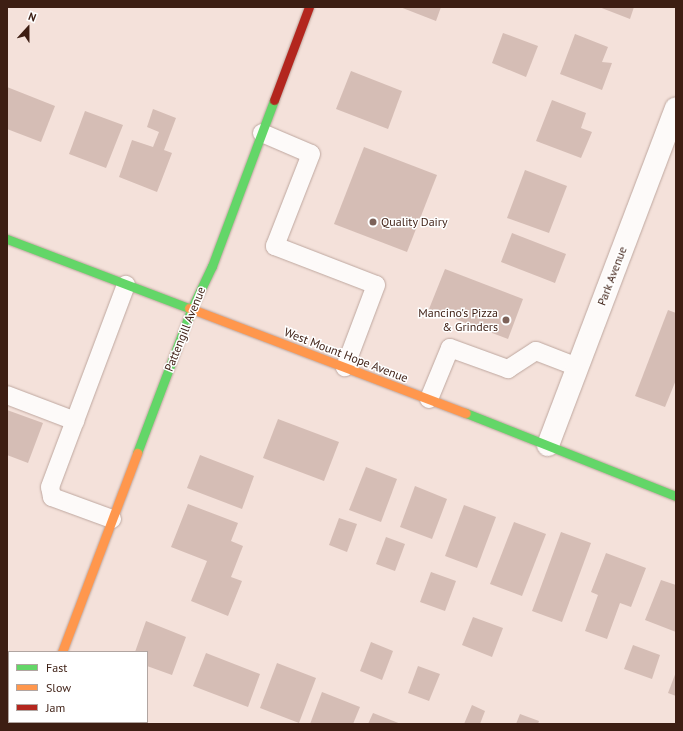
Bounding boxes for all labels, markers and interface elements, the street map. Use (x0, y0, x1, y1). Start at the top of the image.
north arrow (8, 8, 48, 48)
text: N (26, 9, 38, 25)
place label: Quality Dairy (381, 215, 448, 229)
marker: Quality Dairy (368, 217, 378, 227)
street label: Park Avenue (594, 244, 630, 308)
street label: Pattengill Avenue (161, 284, 209, 374)
place label: Mancino's Pizza & Grinders (418, 306, 498, 334)
marker: Mancino's Pizza & Grinders (501, 315, 511, 325)
street label: West Mount Hope Avenue (282, 325, 410, 385)
legend (8, 651, 148, 723)
text: Fast (46, 660, 67, 675)
text: Slow (46, 680, 71, 695)
text: Jam (46, 700, 65, 715)

